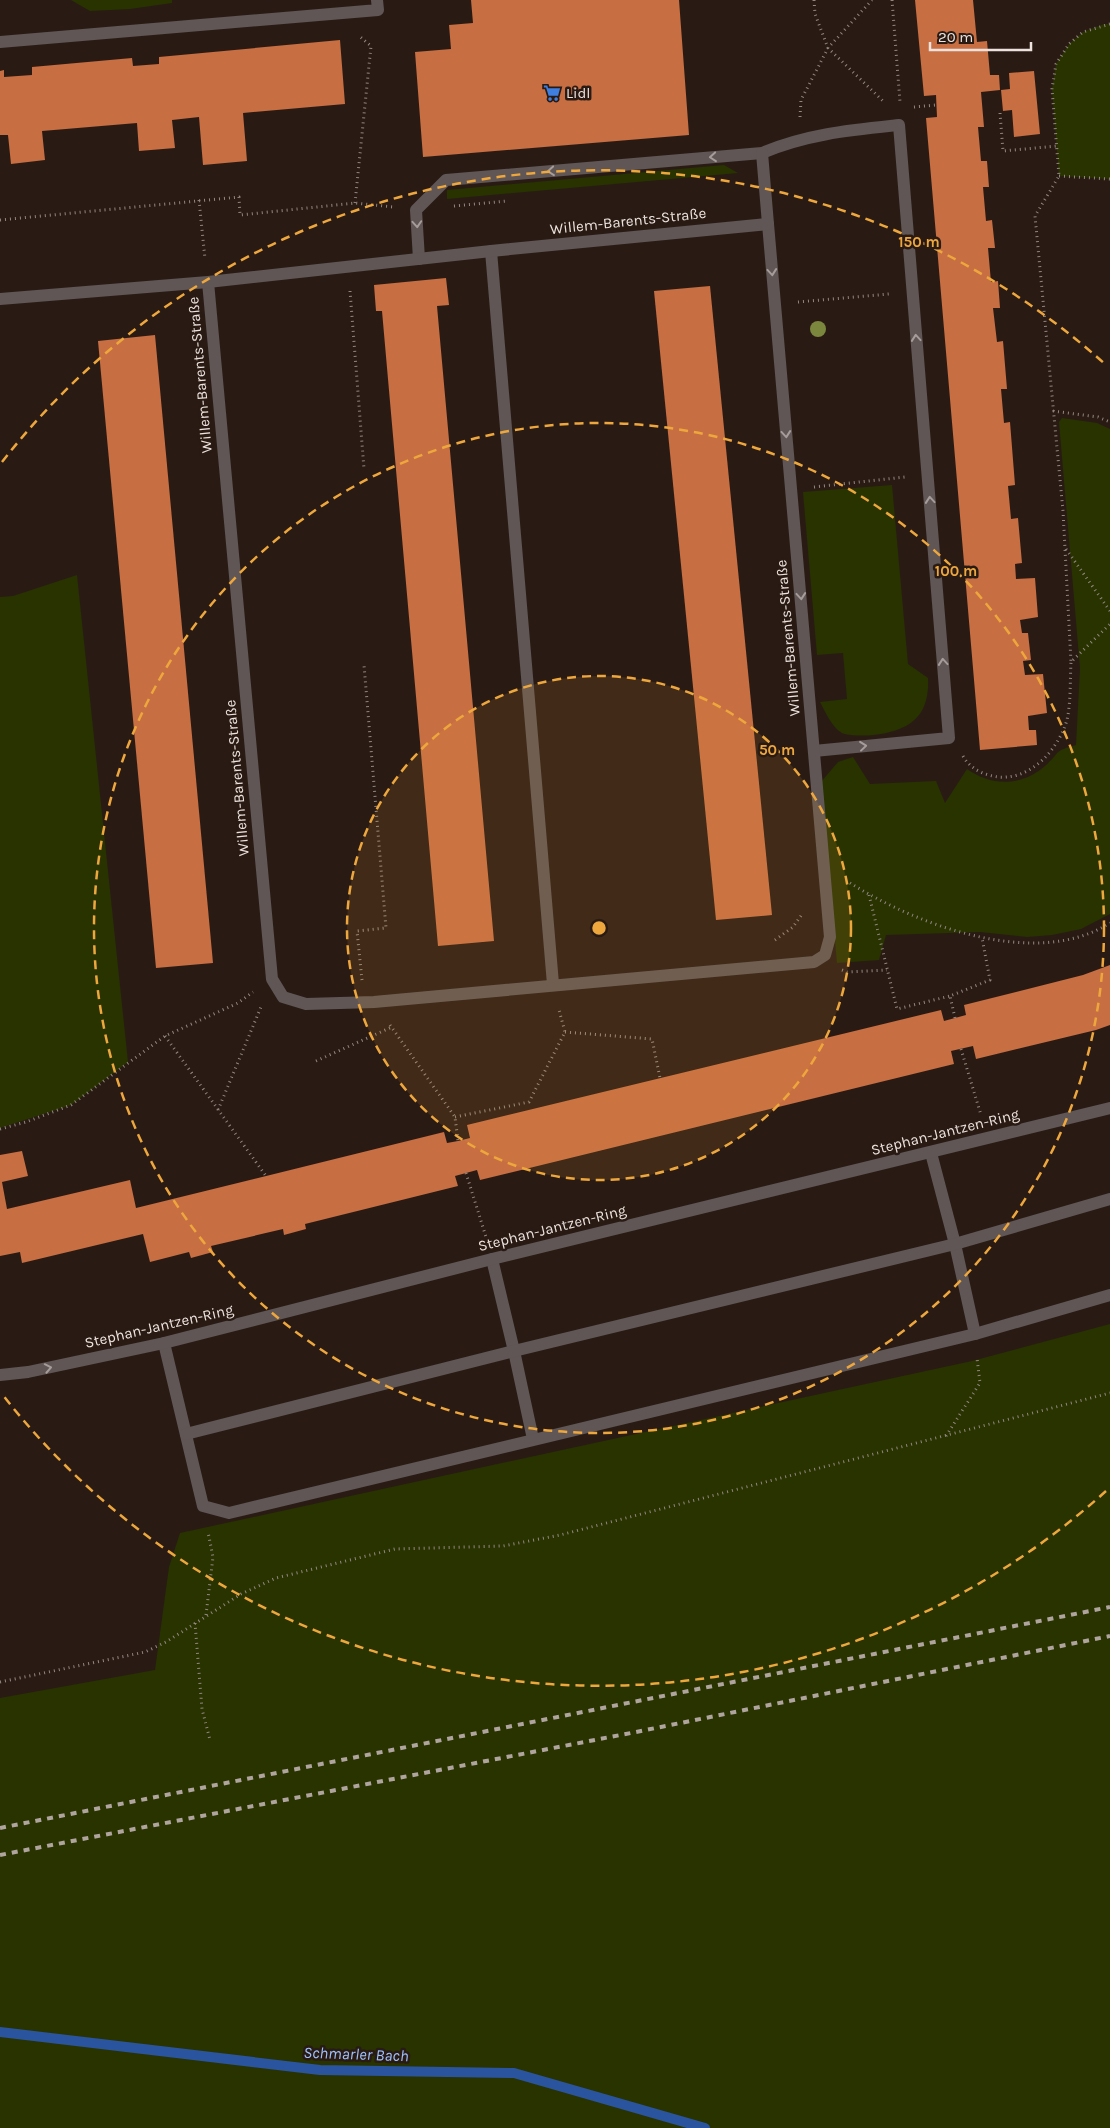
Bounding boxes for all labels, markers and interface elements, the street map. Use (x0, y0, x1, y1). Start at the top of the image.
scale bar (930, 20, 1031, 52)
text: 20 m (938, 28, 973, 46)
supermarket icon: Lidl (542, 83, 562, 103)
place label: Lidl (566, 84, 591, 102)
one-way arrow (709, 151, 717, 162)
one-way arrow (547, 165, 555, 176)
street label: Willem-Barents-Straße (549, 204, 707, 238)
one-way arrow (411, 221, 422, 229)
text: 150 m (898, 233, 940, 251)
one-way arrow (767, 268, 778, 276)
street label: Willem-Barents-Straße (184, 296, 216, 454)
one-way arrow (911, 334, 922, 342)
one-way arrow (781, 430, 792, 438)
one-way arrow (924, 496, 935, 504)
street label: Willem-Barents-Straße (772, 559, 804, 717)
text: 100 m (935, 562, 977, 580)
one-way arrow (795, 592, 806, 600)
one-way arrow (938, 658, 949, 666)
street label: Willem-Barents-Straße (221, 699, 253, 857)
text: 50 m (759, 741, 795, 759)
one-way arrow (859, 741, 867, 752)
centre of rings (590, 919, 608, 937)
street label: Stephan-Jantzen-Ring (869, 1105, 1021, 1159)
street label: Stephan-Jantzen-Ring (476, 1201, 628, 1255)
street label: Stephan-Jantzen-Ring (83, 1300, 236, 1352)
one-way arrow (44, 1363, 53, 1373)
water label: Schmarler Bach (303, 2043, 409, 2065)

